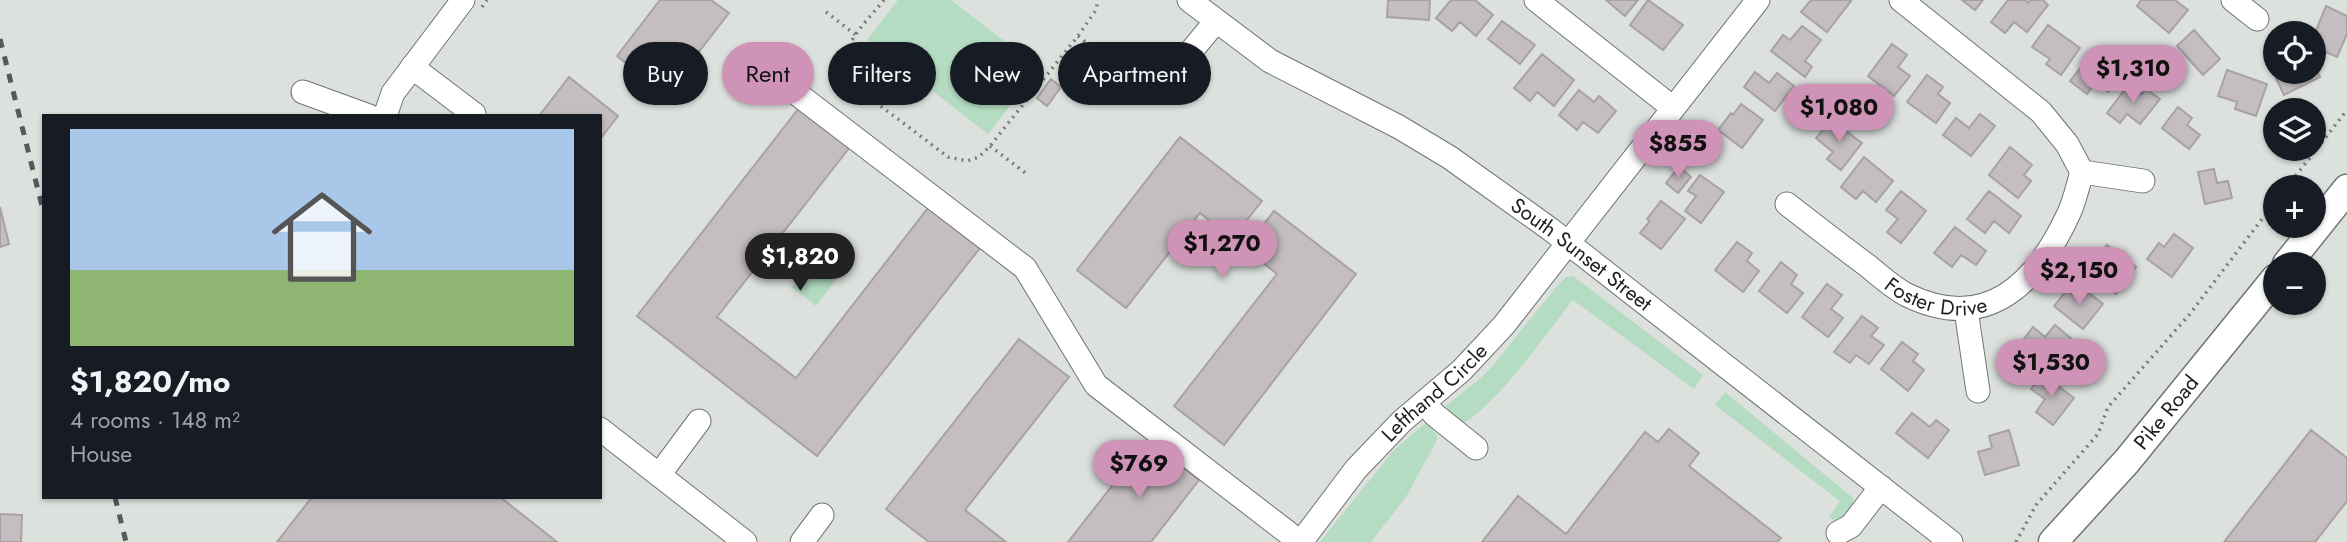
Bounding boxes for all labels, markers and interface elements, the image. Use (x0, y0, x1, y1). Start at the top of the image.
map controls (2263, 21, 2326, 315)
button: locate (2263, 21, 2326, 84)
chip: Buy (623, 42, 708, 105)
chip: Rent (722, 42, 814, 105)
chip: Filters (828, 42, 936, 105)
chip: New (950, 42, 1044, 105)
chip: Apartment (1058, 42, 1211, 105)
pin: $1,310 (2076, 46, 2190, 105)
text: $1,310 (2096, 51, 2170, 85)
pin: $1,080 (1782, 85, 1896, 144)
text: $1,080 (1800, 90, 1878, 124)
button: layers (2263, 98, 2326, 161)
pin: $855 (1637, 120, 1719, 180)
text: $855 (1649, 126, 1707, 160)
icon: home (259, 174, 385, 300)
button: + (2263, 175, 2326, 238)
street label: South Sunset Street (1505, 191, 1658, 318)
pin: $1,270 (1165, 220, 1279, 280)
text: $1,270 (1183, 226, 1261, 260)
pin: $1,820 (743, 233, 857, 293)
text: $1,820 (761, 239, 839, 273)
pin: $2,150 (2022, 247, 2136, 307)
button: − (2263, 252, 2326, 315)
text: $2,150 (2040, 253, 2118, 287)
street label: Foster Drive (1878, 270, 1991, 324)
street label: Lefthand Circle (1375, 337, 1495, 449)
pin: $1,530 (1994, 340, 2108, 399)
text: $1,530 (2012, 345, 2090, 379)
text: $1,820/mo (70, 360, 230, 403)
street label: Pike Road (2127, 369, 2206, 456)
text: 4 rooms · 148 m² (70, 403, 240, 437)
text: House (70, 437, 132, 471)
pin: $769 (1098, 440, 1180, 500)
text: $769 (1110, 446, 1168, 480)

